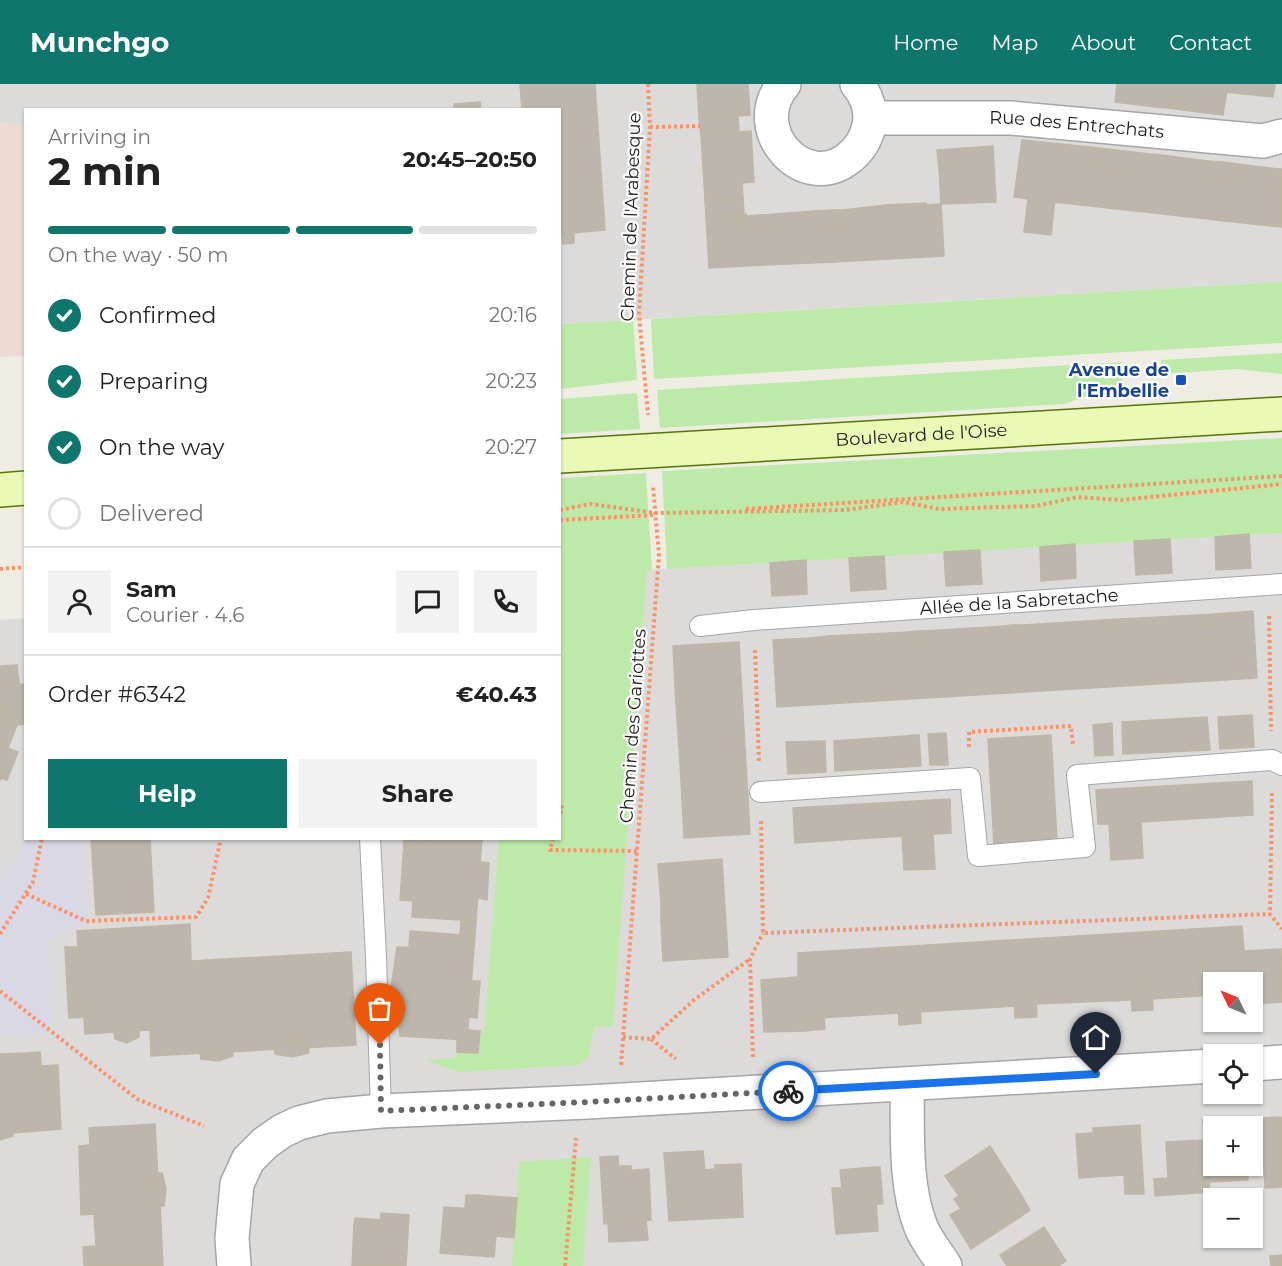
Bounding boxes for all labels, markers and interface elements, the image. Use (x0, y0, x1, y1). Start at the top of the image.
text: Munchgo (30, 25, 169, 59)
text: Home (893, 30, 958, 55)
text: Map (991, 30, 1038, 55)
text: About (1071, 30, 1136, 55)
text: Contact (1169, 30, 1252, 55)
street label: Rue des Entrechats (989, 107, 1165, 143)
street label: Chemin de l'Arabesque (616, 112, 646, 322)
text: Arriving in (48, 125, 151, 149)
text: 20:45–20:50 (403, 146, 537, 173)
text: 2 min (48, 147, 162, 195)
text: On the way · 50 m (48, 243, 228, 267)
icon: check (48, 299, 81, 332)
text: Confirmed (99, 302, 216, 329)
text: 20:16 (489, 303, 537, 327)
place label: Avenue de l'Embellie (1068, 359, 1169, 402)
icon: check (48, 365, 81, 398)
text: Preparing (99, 368, 208, 395)
text: 20:23 (486, 369, 537, 393)
marker: Avenue de l'Embellie (1174, 373, 1188, 387)
street label: Boulevard de l'Oise (835, 419, 1008, 451)
icon: check (48, 431, 81, 464)
text: On the way (99, 434, 224, 461)
text: 20:27 (485, 435, 537, 459)
text: Delivered (99, 500, 204, 527)
button: person (48, 570, 111, 633)
button: chat (396, 570, 459, 633)
button: phone (474, 570, 537, 633)
text: Sam (126, 576, 177, 603)
street label: Allée de la Sabretache (919, 584, 1119, 620)
text: Courier · 4.6 (126, 603, 244, 627)
street label: Chemin des Gariottes (615, 628, 651, 824)
text: Order #6342 (48, 681, 186, 708)
text: €40.43 (456, 681, 537, 708)
button: Help (48, 759, 287, 828)
button: Share (299, 759, 537, 828)
north arrow (1203, 972, 1263, 1032)
map controls (1203, 972, 1263, 1248)
pin (354, 983, 405, 1045)
icon: bag (363, 992, 396, 1025)
pin (1070, 1012, 1121, 1074)
icon: home (1079, 1021, 1112, 1054)
button: locate (1203, 1044, 1263, 1104)
courier (758, 1061, 818, 1121)
icon: bike (772, 1075, 805, 1108)
button: + (1203, 1116, 1263, 1176)
button: − (1203, 1188, 1263, 1248)

